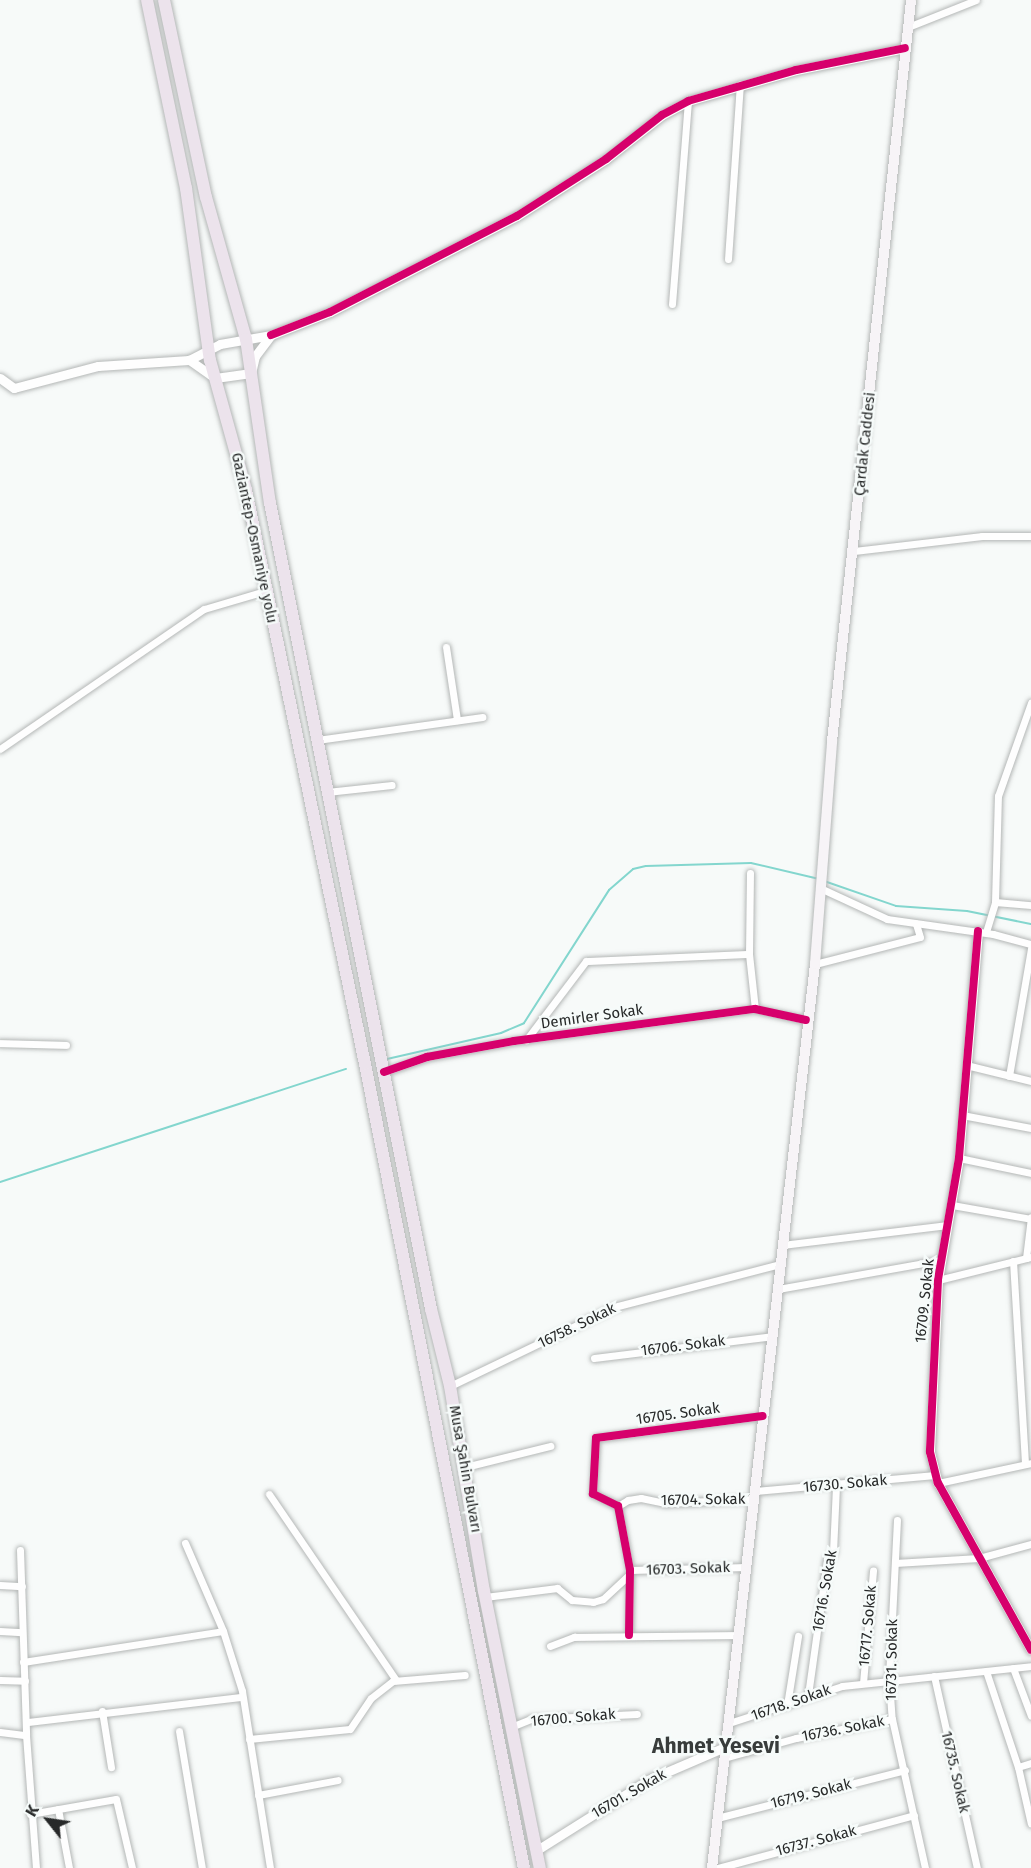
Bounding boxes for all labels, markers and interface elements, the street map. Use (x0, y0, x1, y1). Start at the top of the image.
street label: Çardak Caddesi (851, 391, 879, 497)
street label: Gaziantep-Osmaniye yolu (227, 451, 281, 625)
street label: Demirler Sokak (540, 1001, 644, 1033)
street label: 16709. Sokak (912, 1258, 938, 1344)
street label: 16758. Sokak (535, 1299, 619, 1353)
street label: 16706. Sokak (640, 1332, 726, 1360)
street label: 16705. Sokak (635, 1399, 721, 1429)
street label: Musa Şahin Bulvarı (445, 1404, 485, 1534)
street label: 16730. Sokak (802, 1471, 888, 1497)
street label: 16704. Sokak (660, 1490, 746, 1510)
street label: 16716. Sokak (809, 1549, 841, 1633)
street label: 16703. Sokak (646, 1559, 730, 1579)
street label: 16717. Sokak (855, 1585, 881, 1667)
street label: 16731. Sokak (882, 1619, 902, 1701)
street label: 16718. Sokak (749, 1681, 833, 1725)
street label: 16700. Sokak (530, 1705, 616, 1731)
street label: 16736. Sokak (800, 1712, 886, 1746)
street label: 16735. Sokak (937, 1729, 973, 1815)
district label: Ahmet Yesevi (652, 1733, 780, 1759)
street label: 16701. Sokak (589, 1765, 669, 1823)
street label: 16719. Sokak (769, 1775, 853, 1813)
north arrow (18, 1790, 78, 1850)
text: K (21, 1802, 43, 1820)
street label: 16737. Sokak (774, 1822, 858, 1860)

